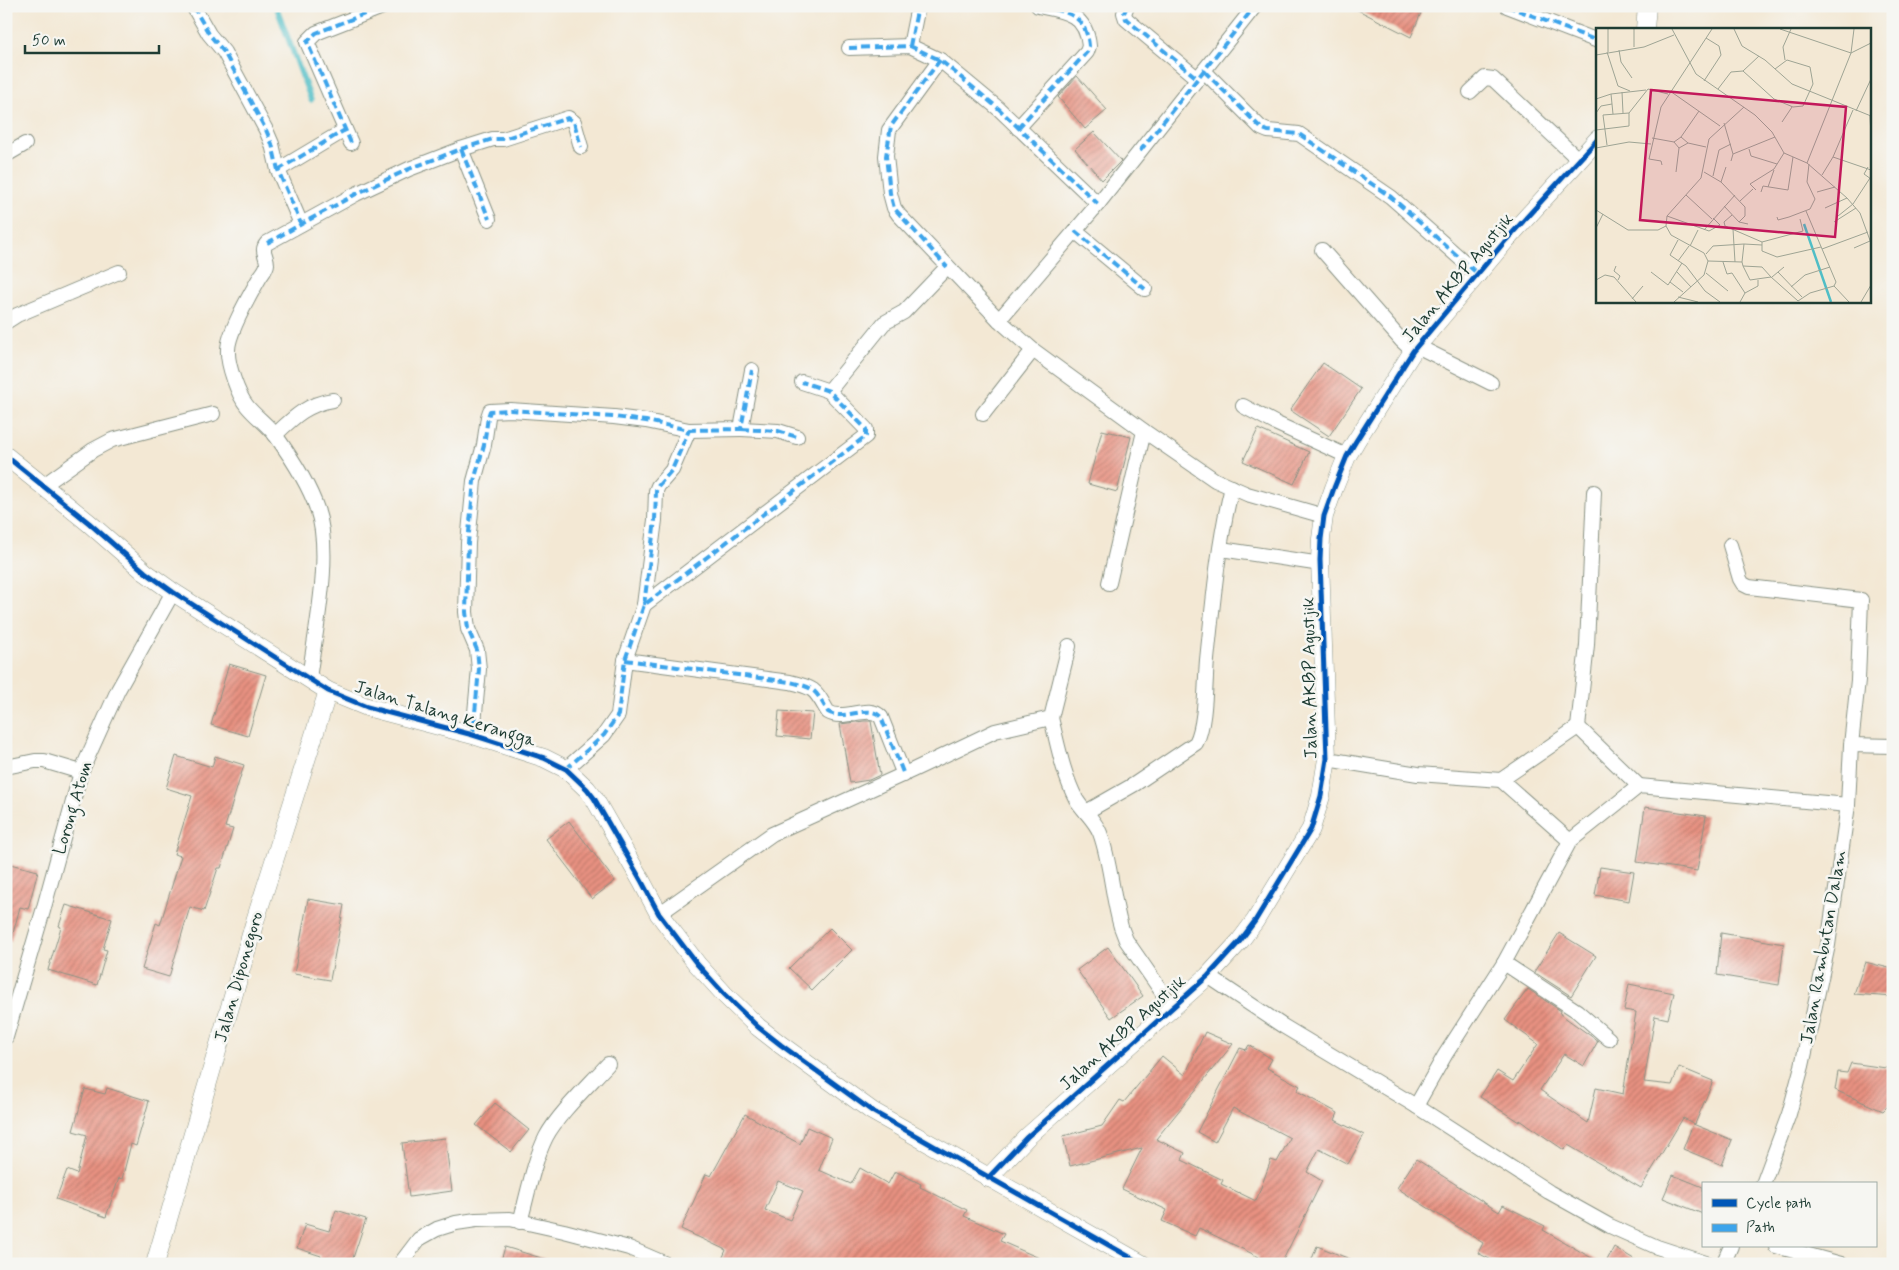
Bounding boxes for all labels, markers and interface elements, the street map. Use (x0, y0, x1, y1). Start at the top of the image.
scale bar (25, 22, 159, 54)
inset map (1596, 28, 1872, 302)
text: 50 m (32, 31, 66, 51)
street label: Jalan AKBP Agustjik (1397, 208, 1519, 348)
street label: Jalan AKBP Agustjik (1297, 597, 1323, 759)
street label: Jalan Talang Kerangga (351, 675, 539, 755)
street label: Lorong Atom (47, 758, 100, 858)
street label: Jalan Rambutan Dalam (1795, 848, 1853, 1046)
street label: Jalan Diponegoro (209, 909, 269, 1045)
street label: Jalan AKBP Agustjik (1055, 970, 1191, 1096)
legend (1702, 1182, 1876, 1248)
text: Cycle path (1746, 1194, 1811, 1214)
text: Path (1746, 1218, 1775, 1238)

